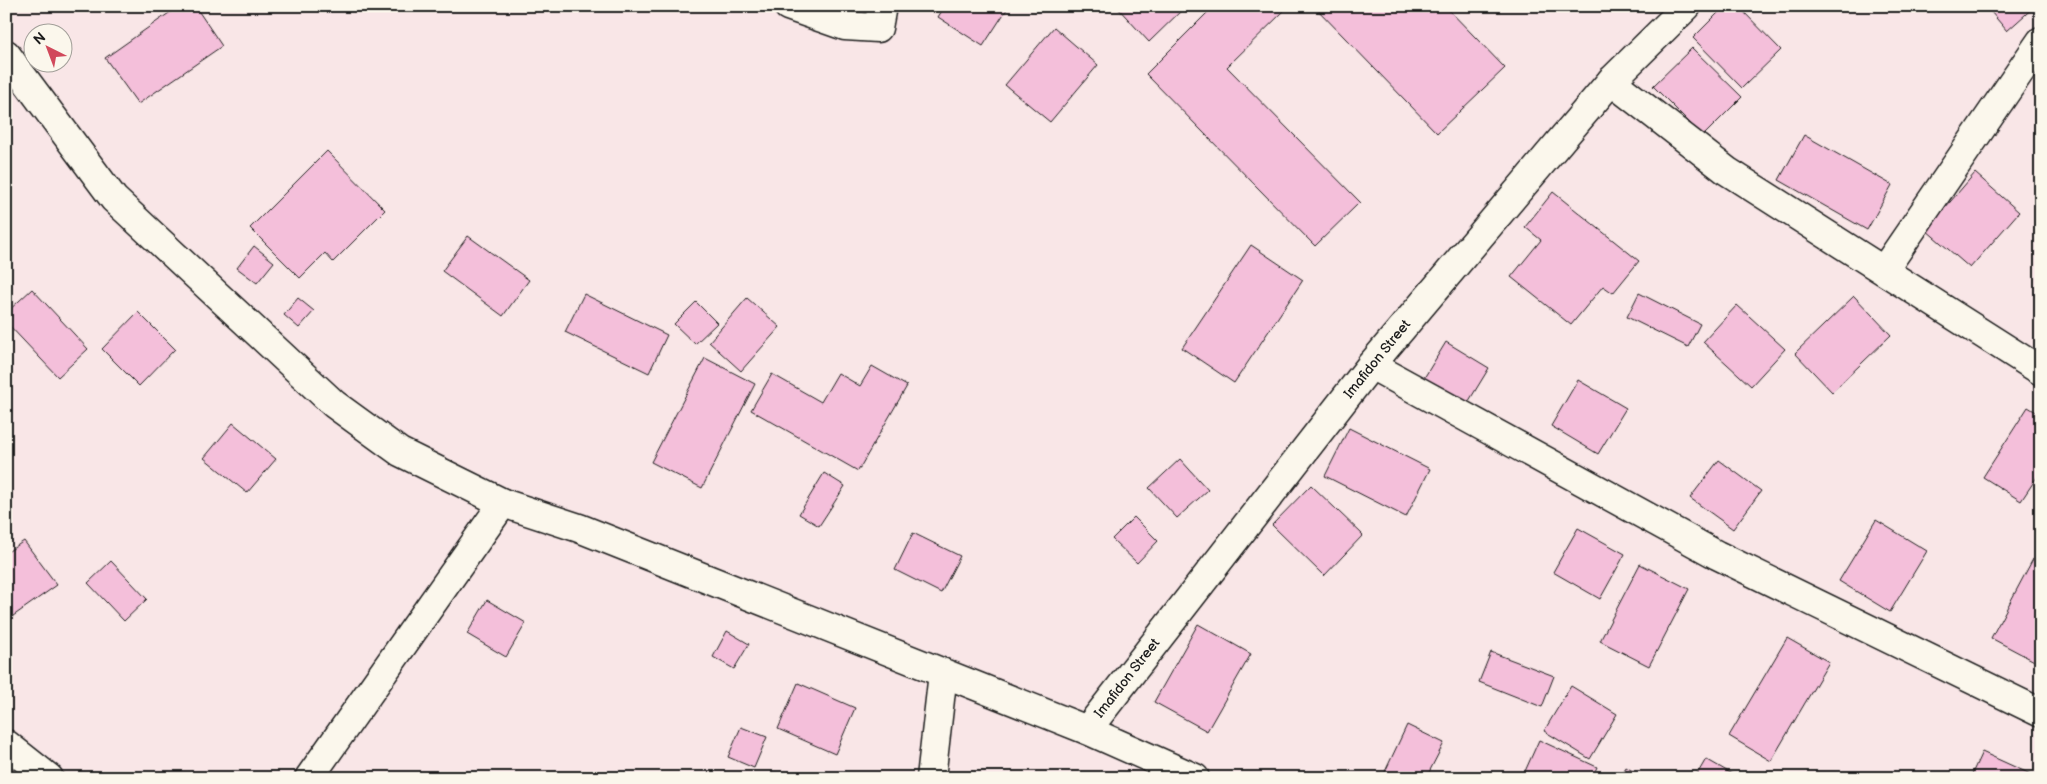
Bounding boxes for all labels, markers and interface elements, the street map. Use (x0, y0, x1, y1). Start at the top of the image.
north arrow (22, 22, 72, 72)
text: N (30, 29, 49, 49)
street label: Imafidon Street (1340, 316, 1414, 402)
street label: Imafidon Street (1091, 634, 1164, 721)

